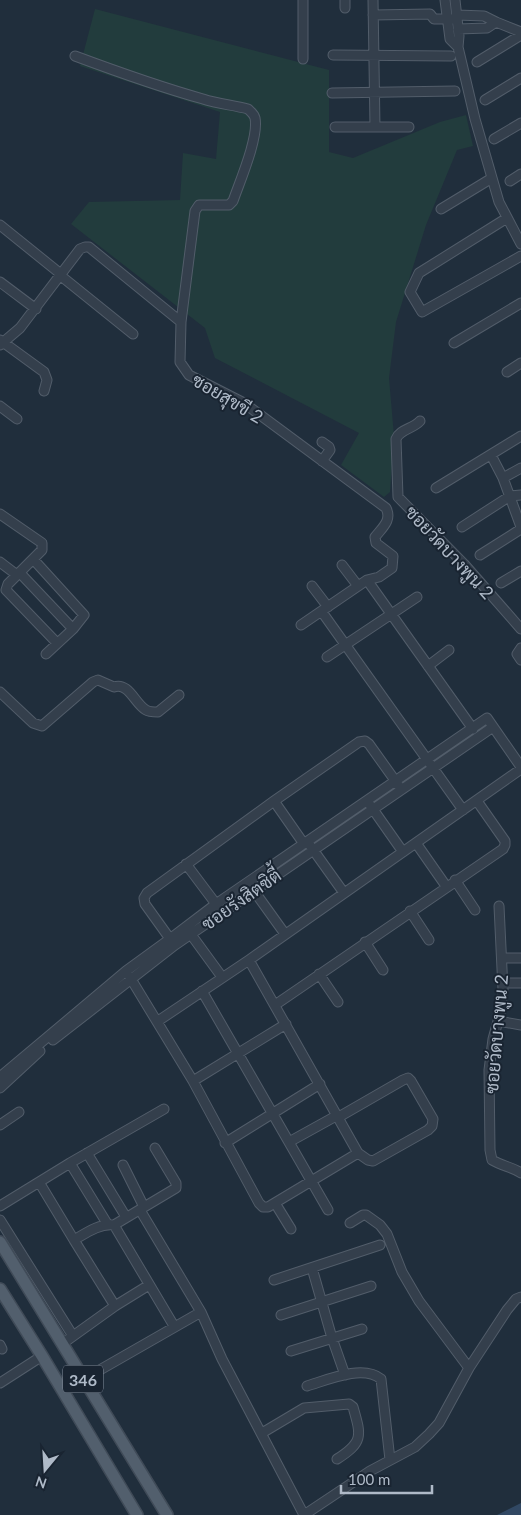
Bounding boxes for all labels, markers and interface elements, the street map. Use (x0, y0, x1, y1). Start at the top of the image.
street label: ซอยสุขขี 2 (188, 367, 268, 429)
street label: ซอยวัดบางพูน 2 (399, 501, 499, 605)
street label: ซอยรังสิตซิตี้ (195, 860, 286, 934)
street label: ซอยวัดบางพูน 2 (480, 973, 515, 1095)
road number: 346 (63, 1366, 103, 1392)
north arrow (20, 1445, 70, 1495)
scale bar (341, 1462, 432, 1494)
text: 100 m (348, 1470, 390, 1488)
text: N (33, 1473, 49, 1493)

